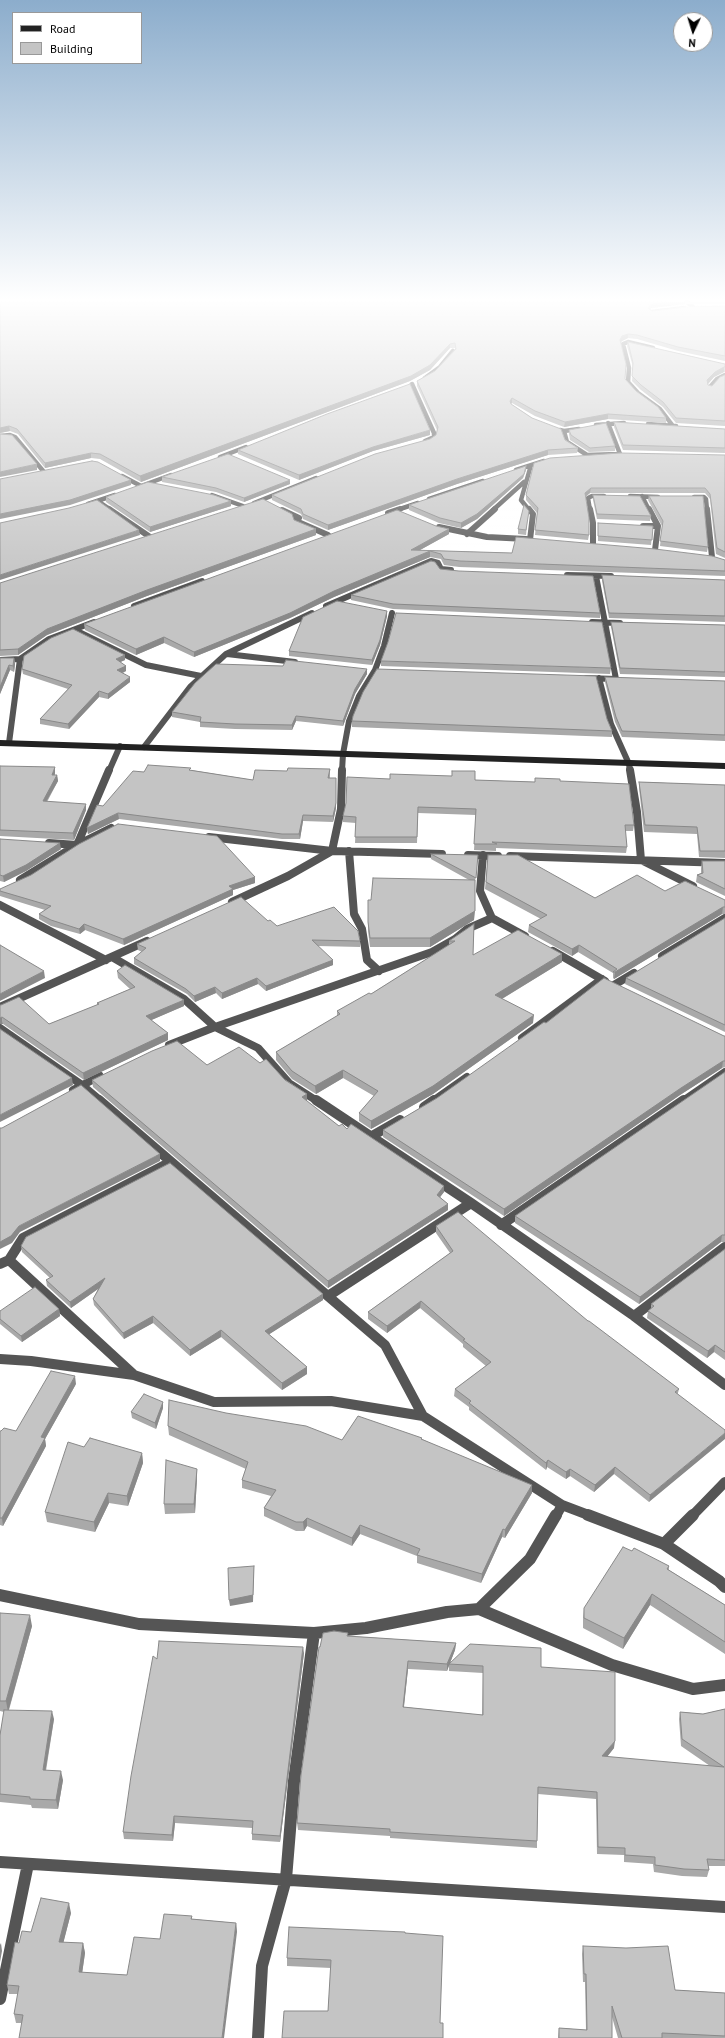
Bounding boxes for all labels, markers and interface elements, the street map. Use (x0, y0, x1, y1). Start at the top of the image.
legend (12, 12, 142, 64)
north arrow (673, 12, 713, 52)
text: Road (50, 21, 75, 36)
text: N (688, 36, 696, 50)
text: Building (50, 41, 93, 56)

